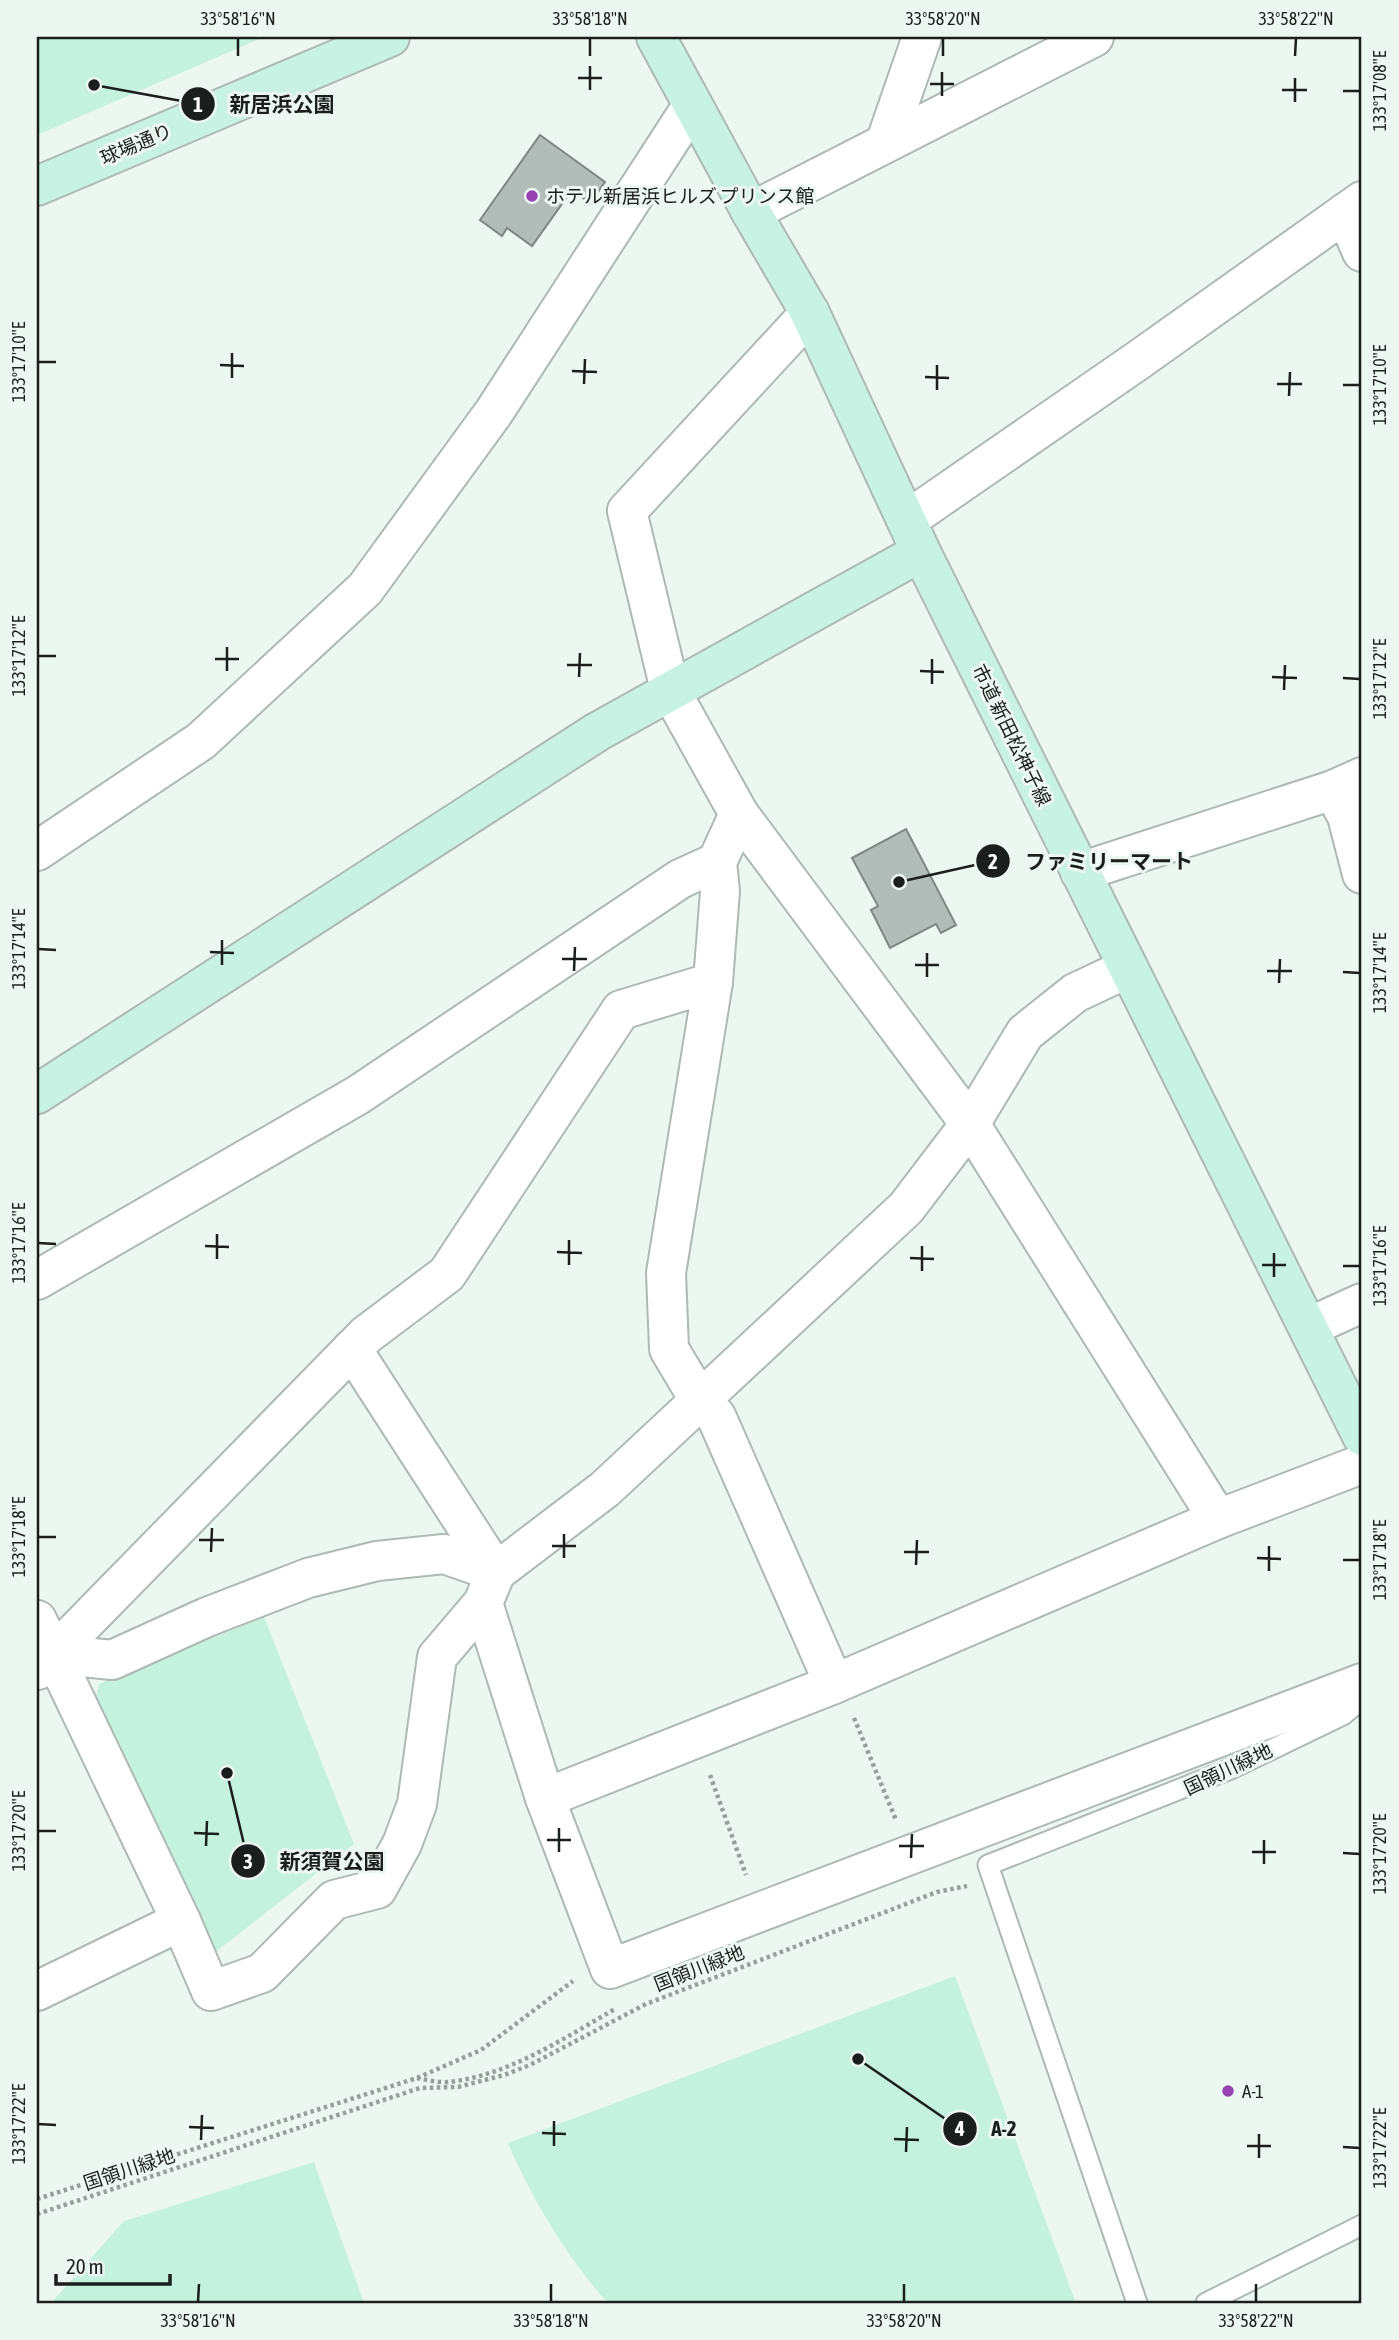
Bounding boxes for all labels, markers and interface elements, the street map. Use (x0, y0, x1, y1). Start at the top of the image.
text: 33°58'16"N (200, 8, 276, 29)
text: 33°58'18"N (552, 8, 628, 29)
text: 33°58'20"N (905, 8, 981, 29)
text: 33°58'22"N (1258, 8, 1334, 29)
text: 133°17'08"E (1369, 50, 1390, 131)
callout: 新居浜公園 (181, 83, 349, 125)
text: 1 (193, 92, 203, 116)
text: 新居浜公園 (230, 92, 335, 116)
street label: 球場通り (97, 119, 175, 169)
place label: ホテル新居浜ヒルズ プリンス館 (546, 185, 814, 207)
marker: ホテル新居浜ヒルズ プリンス館 (524, 188, 540, 204)
text: 133°17'10"E (8, 321, 29, 402)
text: 133°17'10"E (1369, 344, 1390, 425)
text: 133°17'12"E (8, 615, 29, 696)
text: 133°17'12"E (1369, 638, 1390, 719)
street label: 市道 新田松神子線 (968, 661, 1056, 809)
callout: ファミリーマート (976, 840, 1207, 882)
text: 2 (988, 849, 998, 873)
text: ファミリーマート (1025, 849, 1193, 873)
text: 133°17'14"E (8, 908, 29, 989)
text: 133°17'14"E (1369, 932, 1390, 1013)
text: 133°17'16"E (8, 1202, 29, 1283)
text: 133°17'16"E (1369, 1225, 1390, 1306)
text: 133°17'18"E (8, 1496, 29, 1577)
text: 133°17'18"E (1369, 1519, 1390, 1600)
street label: 国領川緑地 (1180, 1739, 1276, 1799)
text: 133°17'20"E (8, 1790, 29, 1871)
text: 133°17'20"E (1369, 1813, 1390, 1894)
callout: 新須賀公園 (230, 1840, 398, 1882)
text: 3 (243, 1849, 253, 1873)
text: 新須賀公園 (280, 1849, 385, 1873)
street label: 国領川緑地 (651, 1941, 747, 1995)
place label: A-1 (1242, 2080, 1264, 2102)
text: 133°17'22"E (8, 2083, 29, 2164)
marker: A-1 (1220, 2083, 1236, 2099)
text: 133°17'22"E (1369, 2107, 1390, 2188)
callout: A-2 (942, 2108, 1030, 2150)
text: 4 (954, 2116, 965, 2140)
text: A-2 (990, 2116, 1017, 2140)
street label: 国領川緑地 (80, 2144, 178, 2194)
scale bar (56, 2242, 170, 2286)
text: 20 m (66, 2254, 104, 2278)
text: 33°58'16"N (160, 2310, 236, 2331)
text: 33°58'18"N (513, 2310, 589, 2331)
text: 33°58'20"N (866, 2310, 942, 2331)
text: 33°58'22"N (1218, 2310, 1294, 2331)

